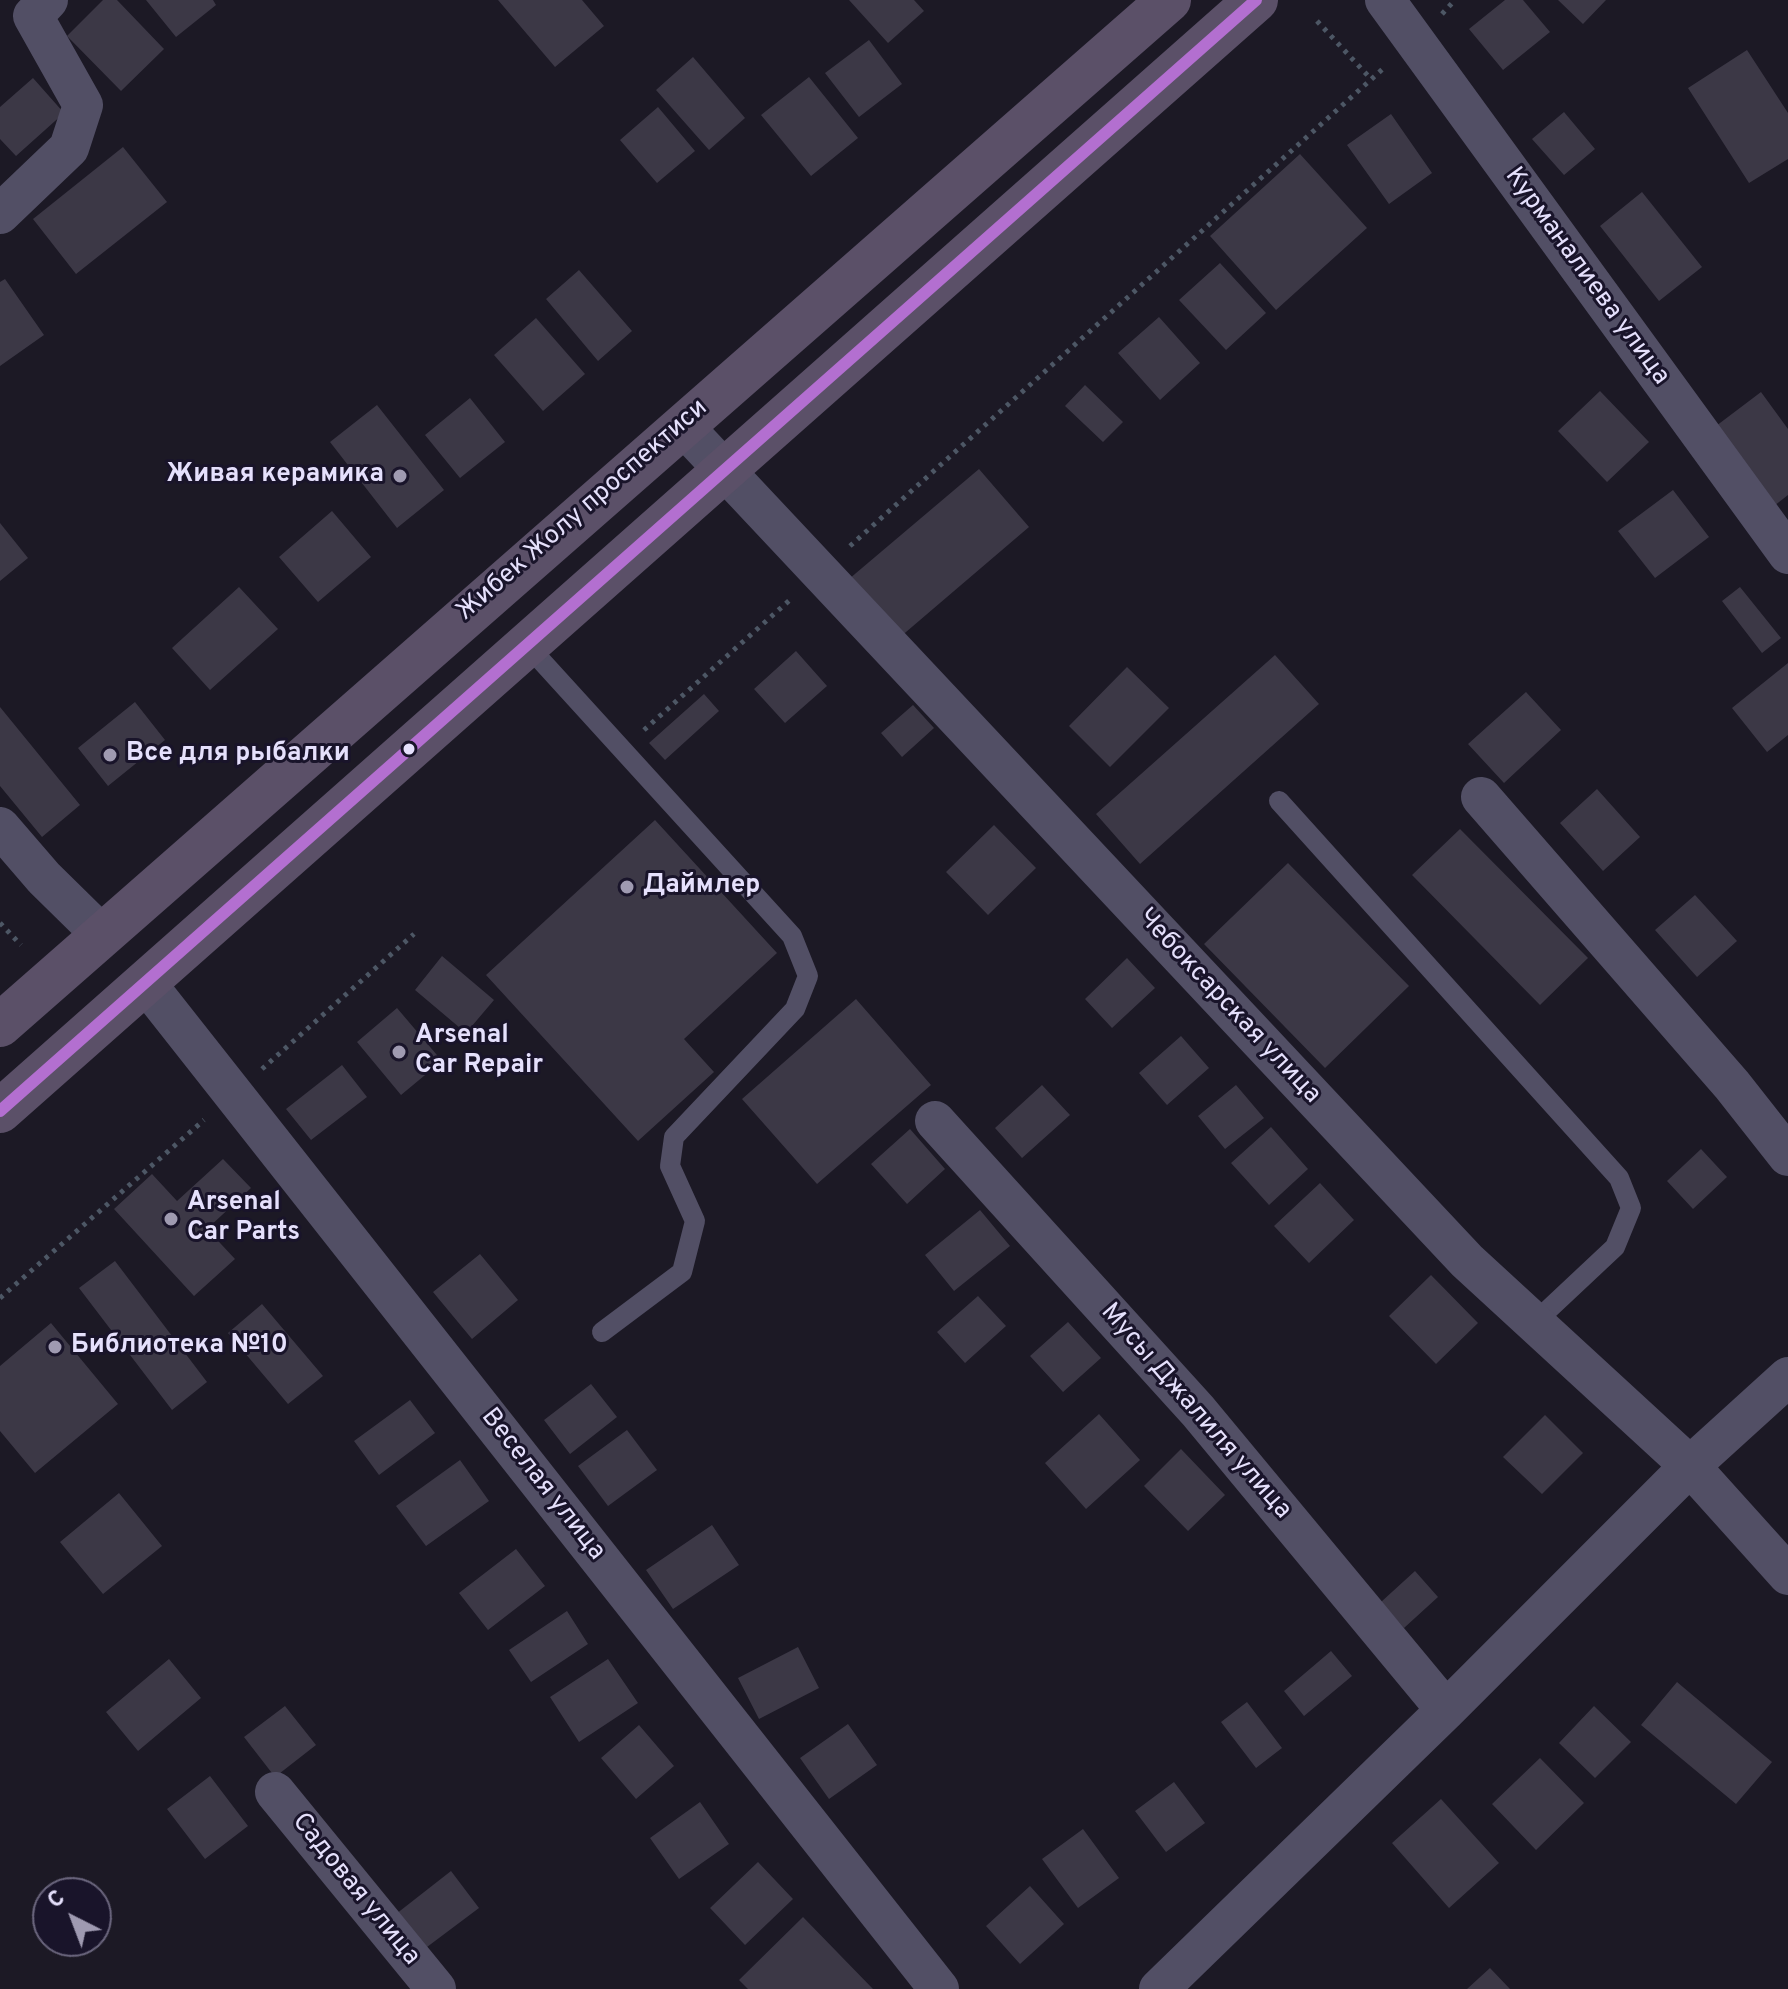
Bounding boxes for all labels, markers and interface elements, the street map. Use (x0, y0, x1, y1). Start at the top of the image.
street label: Курманалиева улица (1497, 162, 1675, 392)
street label: Жибек Жолу проспектиси (451, 393, 715, 629)
place label: Живая керамика (166, 460, 384, 492)
marker: Живая керамика (391, 467, 409, 485)
place label: Все для рыбалки (126, 739, 350, 771)
unlabelled marker (401, 741, 417, 757)
marker: Все для рыбалки (101, 746, 119, 764)
place label: Даймлер (643, 871, 760, 903)
marker: Даймлер (618, 878, 636, 896)
street label: Чебоксарская улица (1130, 903, 1326, 1111)
place label: Arsenal Car Repair (415, 1021, 543, 1082)
marker: Arsenal Car Repair (390, 1043, 408, 1061)
place label: Arsenal Car Parts (187, 1188, 300, 1250)
marker: Arsenal Car Parts (162, 1210, 180, 1228)
street label: Мусы Джалиля улица (1093, 1298, 1297, 1526)
place label: Библиотека №10 (71, 1331, 288, 1363)
marker: Библиотека №10 (46, 1338, 64, 1356)
street label: Веселая улица (473, 1403, 611, 1567)
street label: Садовая улица (284, 1808, 426, 1972)
north arrow (32, 1877, 112, 1957)
text: С (43, 1886, 71, 1915)

